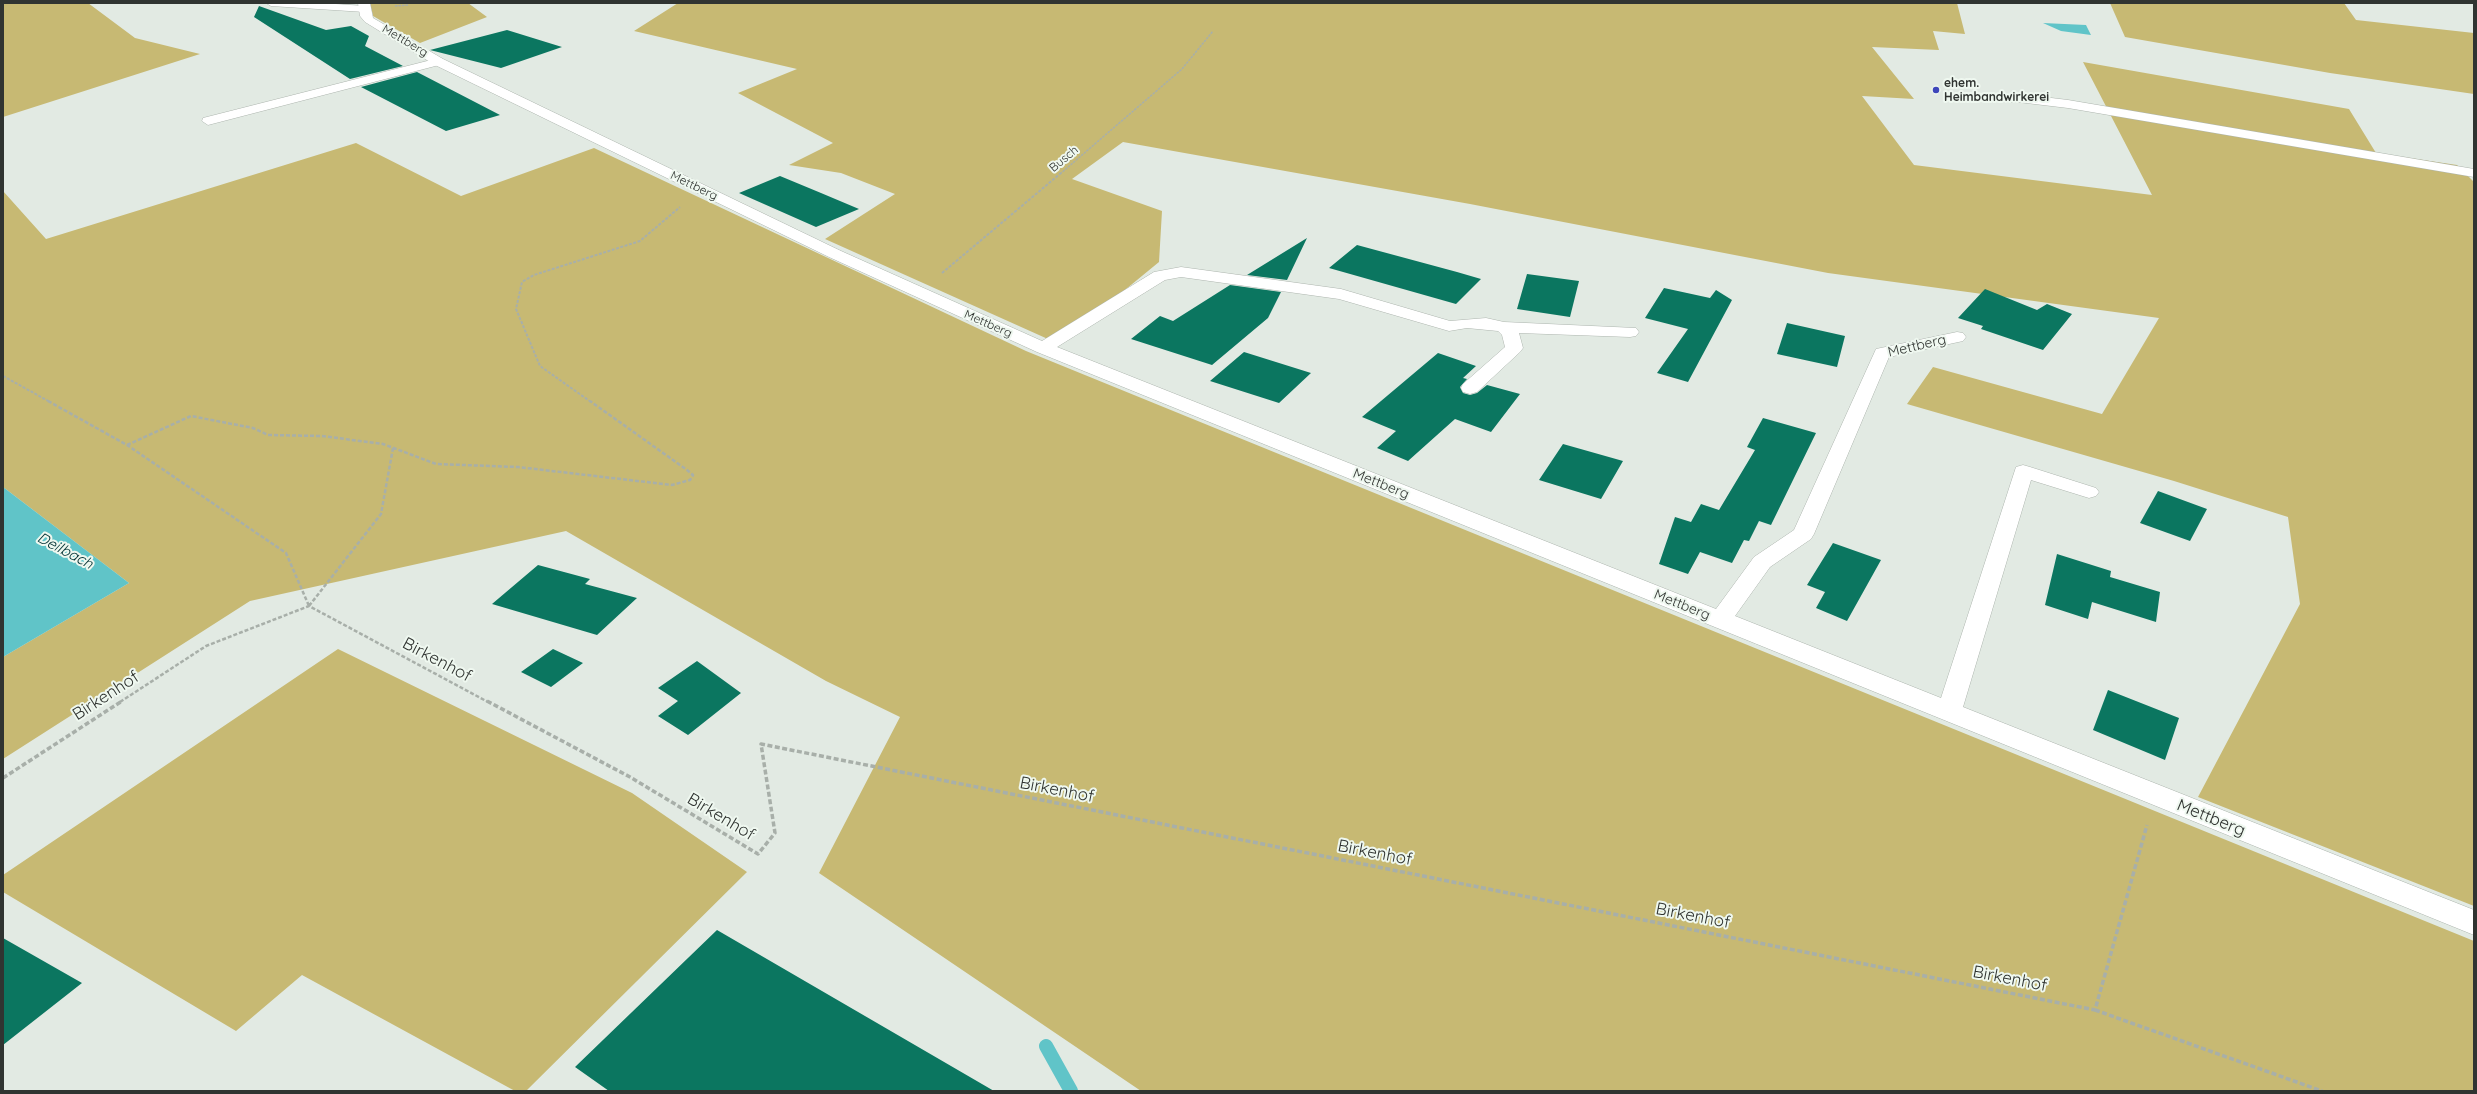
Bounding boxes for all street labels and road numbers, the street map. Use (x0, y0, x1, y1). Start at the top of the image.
street label: Mettberg (380, 22, 430, 60)
street label: Busch (1047, 143, 1081, 175)
street label: Mettberg (668, 168, 720, 204)
street label: Mettberg (962, 307, 1014, 341)
street label: Mettberg (1886, 331, 1948, 361)
street label: Mettberg (1350, 465, 1412, 503)
street label: Mettberg (1651, 586, 1713, 624)
street label: Birkenhof (399, 633, 475, 687)
street label: Birkenhof (69, 667, 143, 725)
street label: Birkenhof (1018, 773, 1096, 807)
street label: Birkenhof (683, 789, 759, 845)
street label: Mettberg (2174, 795, 2248, 841)
street label: Birkenhof (1336, 836, 1414, 870)
street label: Birkenhof (1654, 899, 1732, 933)
street label: Birkenhof (1971, 962, 2049, 996)

